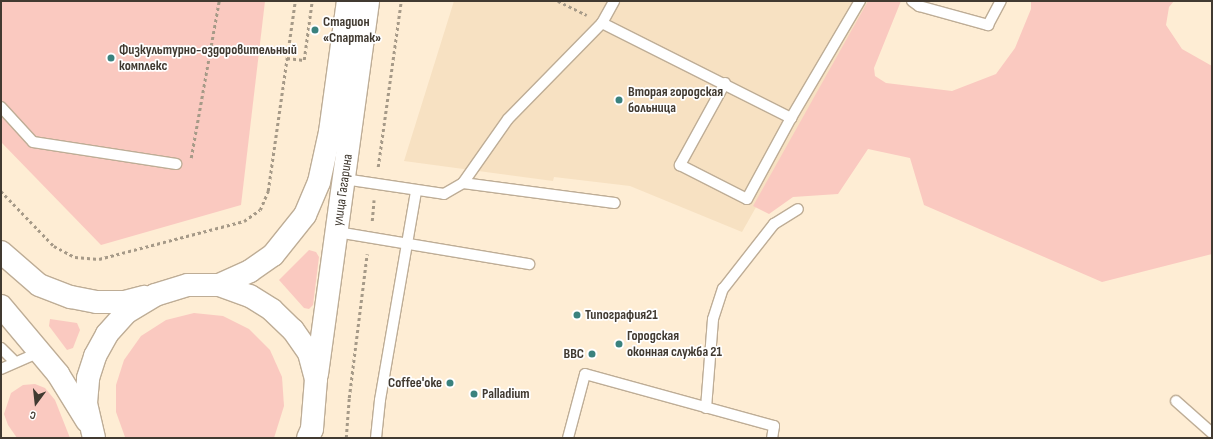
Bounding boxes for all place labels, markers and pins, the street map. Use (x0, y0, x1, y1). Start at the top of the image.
place label: Стадион «Спартак» (323, 14, 381, 46)
marker: Стадион «Спартак» (310, 25, 320, 35)
place label: Физкультурно-оздоровительный комплекс (119, 42, 297, 74)
marker: Физкультурно-оздоровительный комплекс (106, 53, 116, 63)
place label: Вторая городская больница (628, 84, 723, 116)
marker: Вторая городская больница (613, 94, 625, 106)
place label: Типография21 (585, 307, 658, 323)
marker: Типография21 (572, 310, 582, 320)
place label: Городская оконная служба 21 (627, 328, 722, 360)
marker: Городская оконная служба 21 (614, 339, 624, 349)
place label: ВВС (563, 346, 584, 362)
marker: ВВС (587, 349, 597, 359)
place label: Coffee'oke (388, 375, 442, 391)
marker: Coffee'oke (445, 378, 455, 388)
place label: Palladium (482, 386, 530, 402)
marker: Palladium (469, 389, 479, 399)

